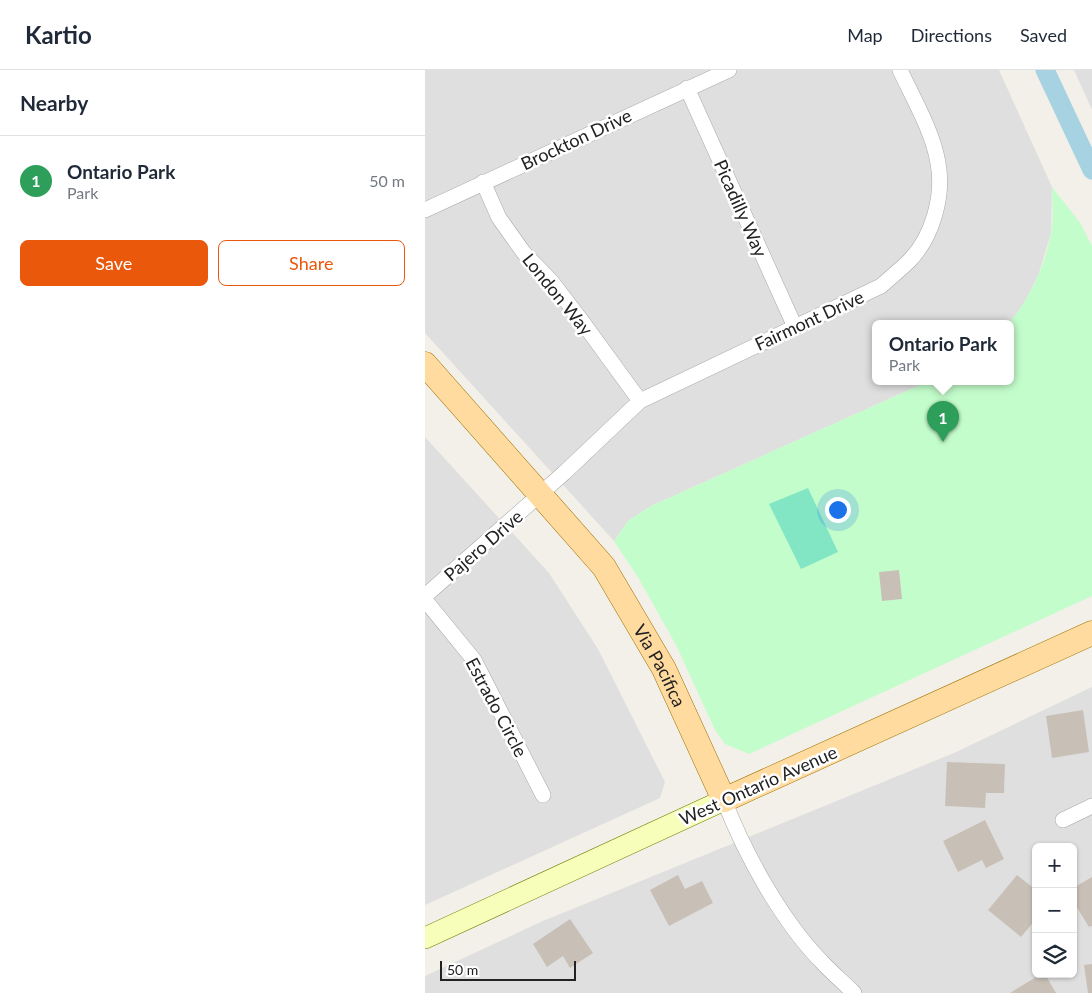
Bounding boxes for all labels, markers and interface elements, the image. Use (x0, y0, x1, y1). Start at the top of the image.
text: Kartio (25, 20, 92, 49)
text: Map (847, 24, 883, 46)
text: Directions (911, 24, 992, 46)
text: Saved (1020, 24, 1067, 46)
text: Nearby (20, 90, 88, 115)
street label: Brockton Drive (517, 104, 635, 174)
street label: Picadilly Way (710, 156, 773, 261)
text: Ontario Park (67, 160, 175, 183)
text: 1 (31, 171, 41, 190)
text: 50 m (369, 171, 405, 190)
text: Park (67, 183, 98, 202)
button: Save (20, 240, 208, 286)
button: Share (218, 240, 405, 286)
street label: London Way (518, 249, 598, 340)
street label: Fairmont Drive (751, 285, 867, 355)
popup (872, 320, 1014, 385)
text: Ontario Park (889, 332, 997, 355)
text: Park (889, 355, 920, 374)
pin: 1 (927, 401, 959, 442)
your location (825, 497, 851, 523)
street label: Pajero Drive (439, 505, 527, 585)
street label: Via Pacifica (629, 620, 691, 710)
street label: Estrado Circle (462, 653, 532, 761)
street label: West Ontario Avenue (676, 740, 840, 830)
map controls (1032, 843, 1077, 978)
button: + (1032, 843, 1077, 888)
button: − (1032, 888, 1077, 933)
button: layers (1032, 933, 1077, 978)
scale bar (440, 958, 576, 981)
text: 50 m (447, 961, 478, 978)

